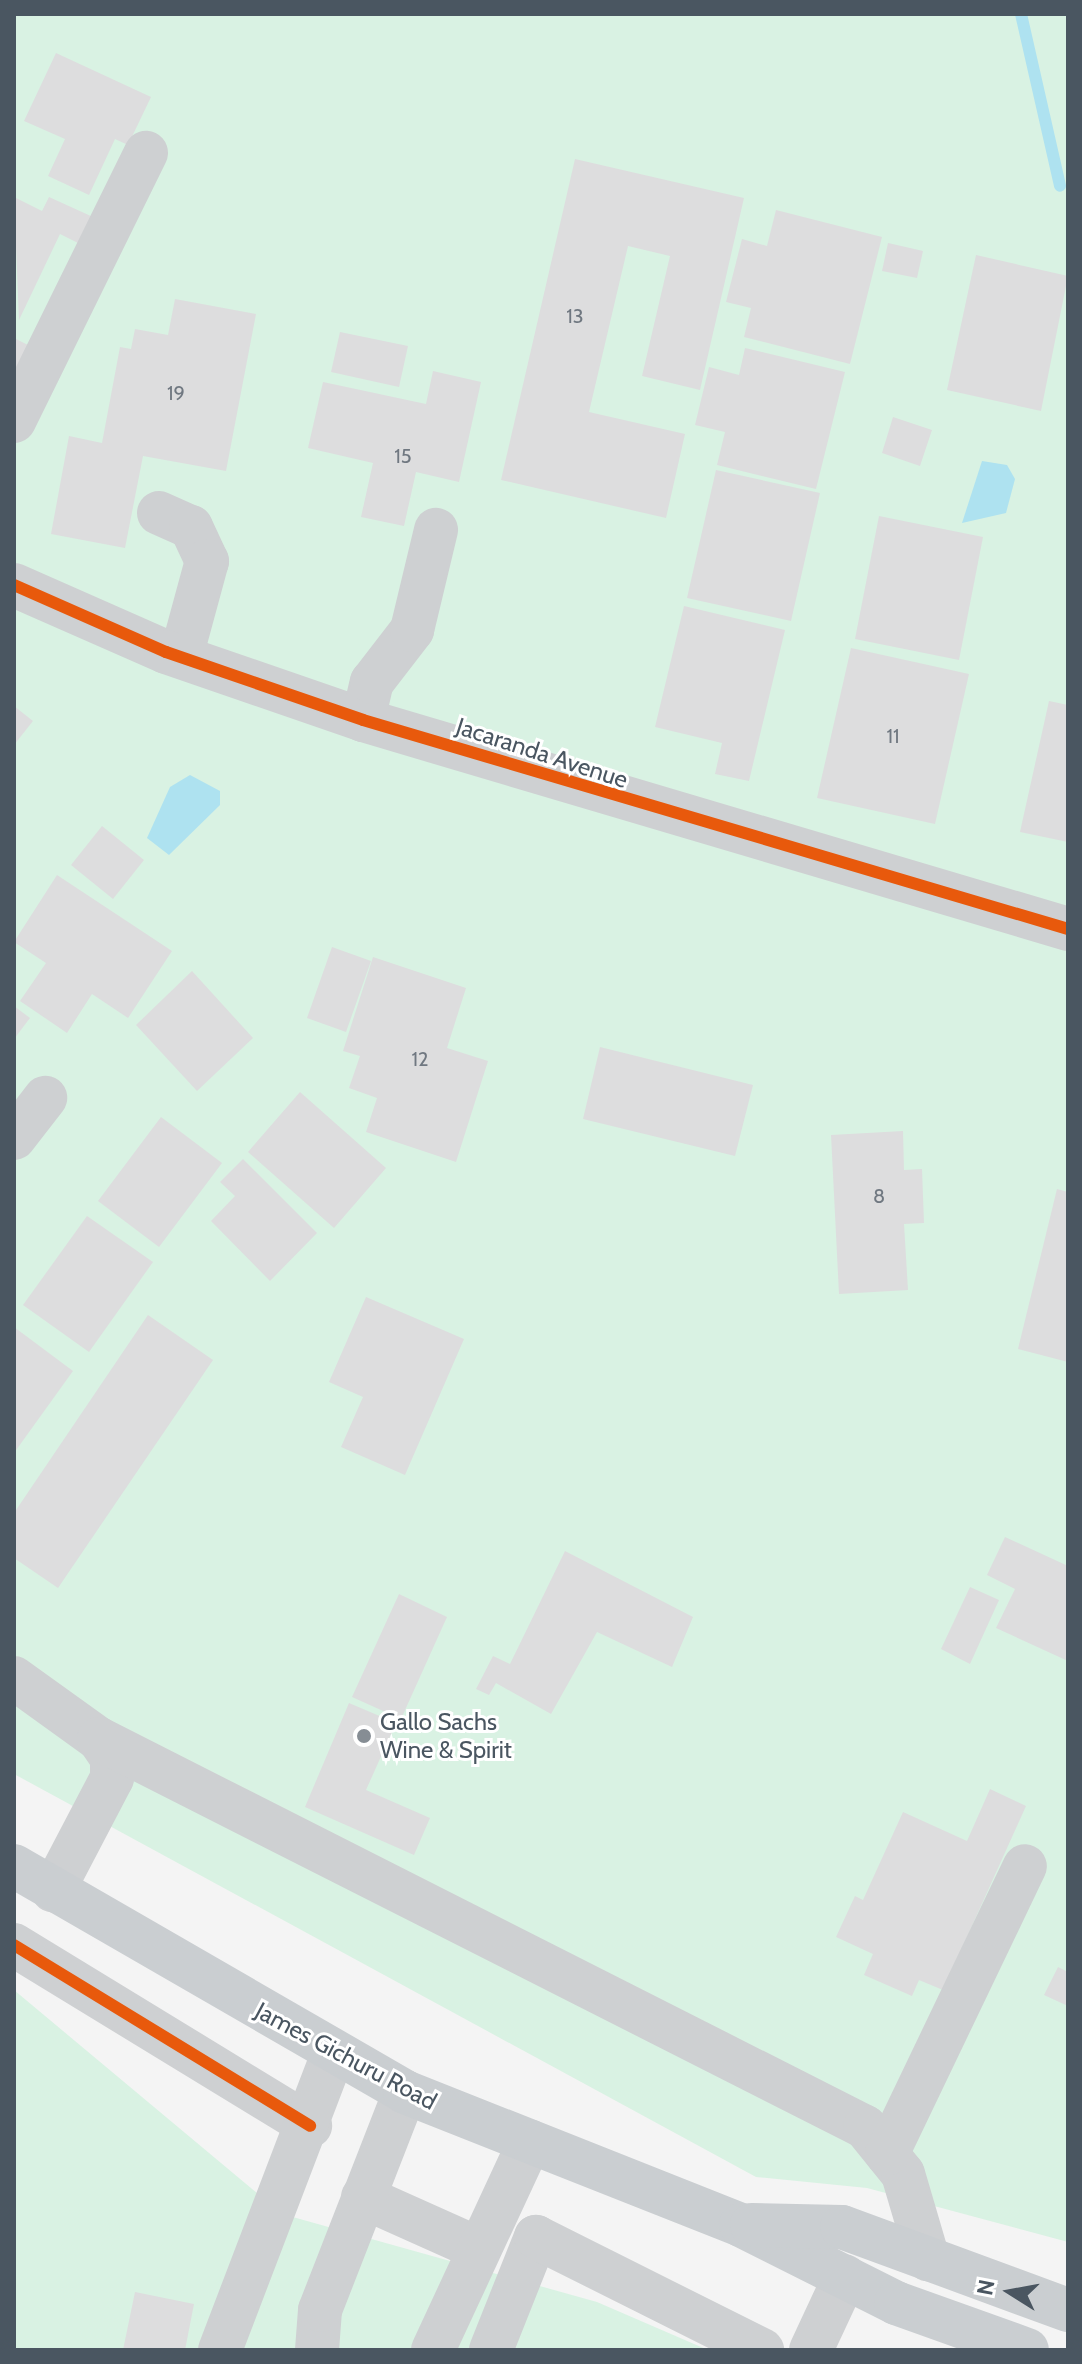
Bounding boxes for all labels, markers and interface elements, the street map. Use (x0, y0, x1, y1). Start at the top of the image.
house number: 13 (566, 304, 584, 328)
house number: 19 (167, 381, 185, 405)
house number: 15 (394, 444, 412, 468)
street label: Jacaranda Avenue (453, 712, 631, 794)
house number: 11 (886, 724, 900, 748)
house number: 12 (412, 1047, 428, 1071)
house number: 8 (873, 1184, 885, 1208)
place label: Gallo Sachs Wine & Spirit (380, 1708, 512, 1764)
marker: Gallo Sachs Wine & Spirit (355, 1727, 373, 1745)
street label: James Gichuru Road (250, 1996, 442, 2116)
north arrow (970, 2252, 1050, 2332)
text: N (971, 2277, 1001, 2298)

